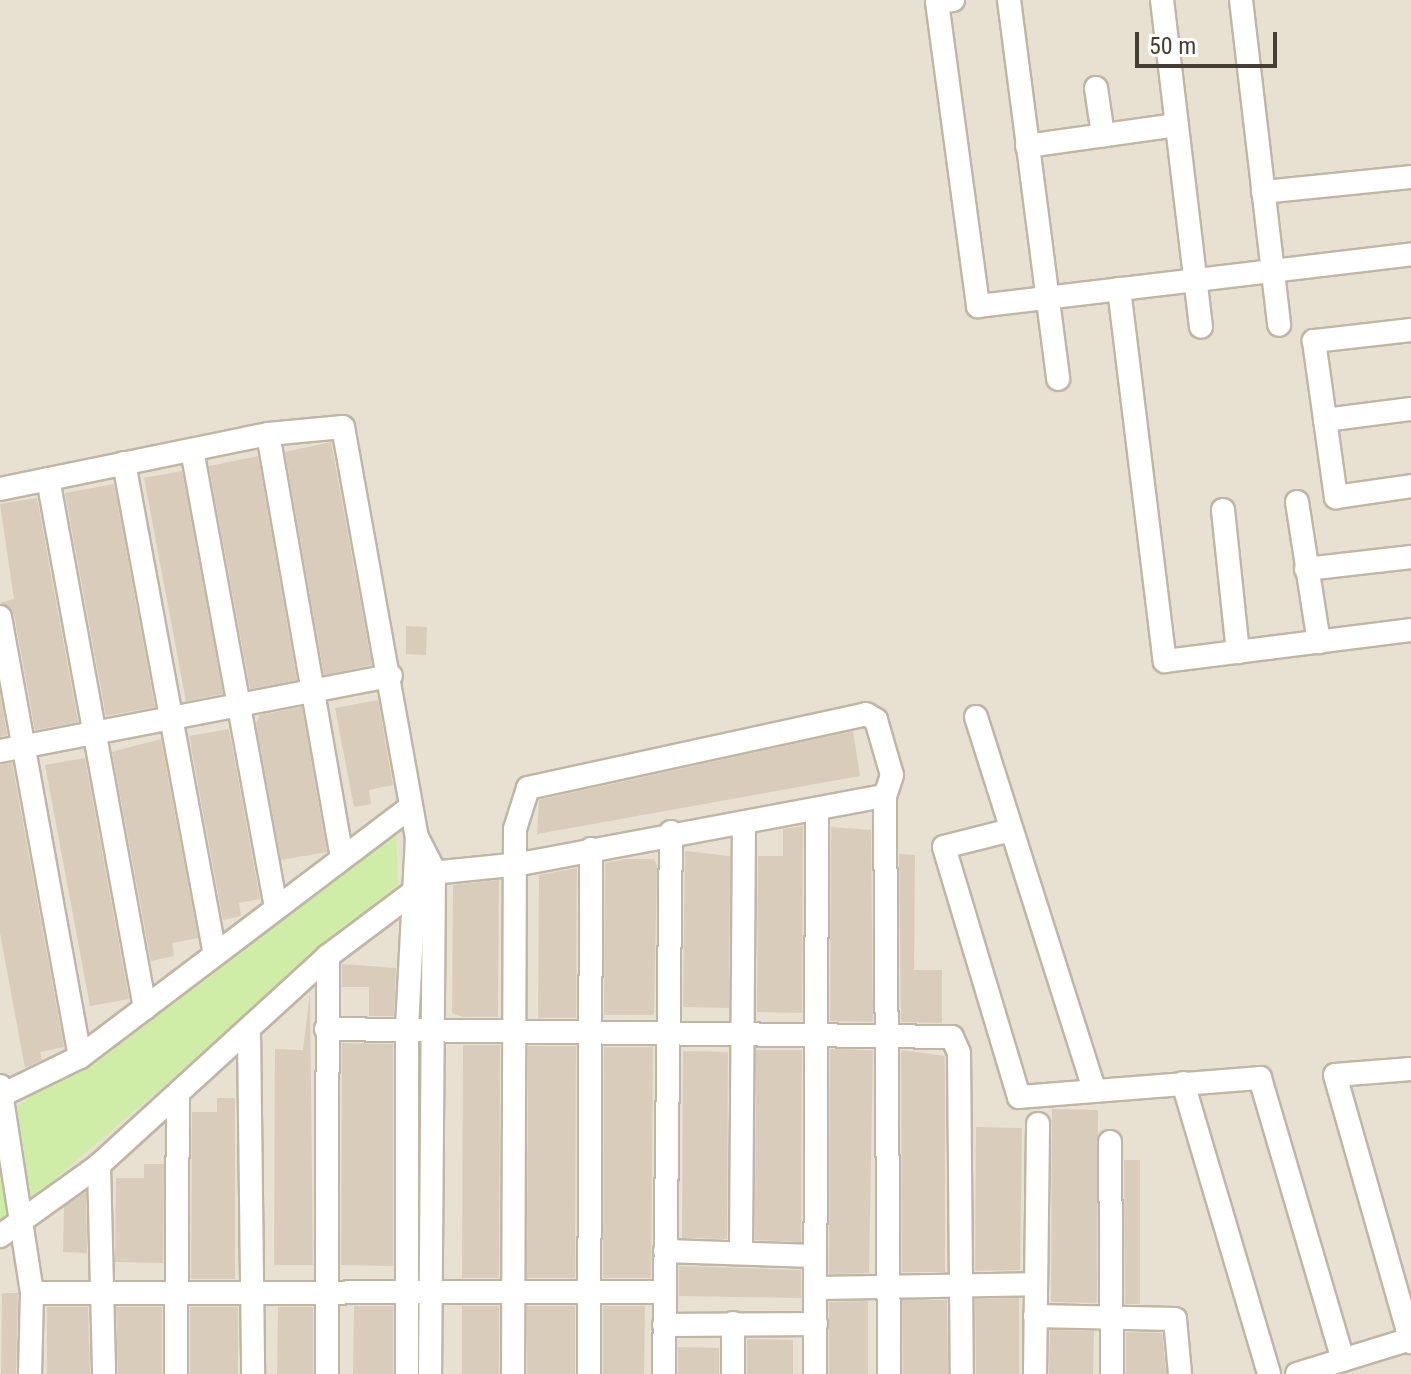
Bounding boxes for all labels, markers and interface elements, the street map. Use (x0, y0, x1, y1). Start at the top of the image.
scale bar (1139, 16, 1281, 66)
text: 50 m (1149, 32, 1196, 60)

